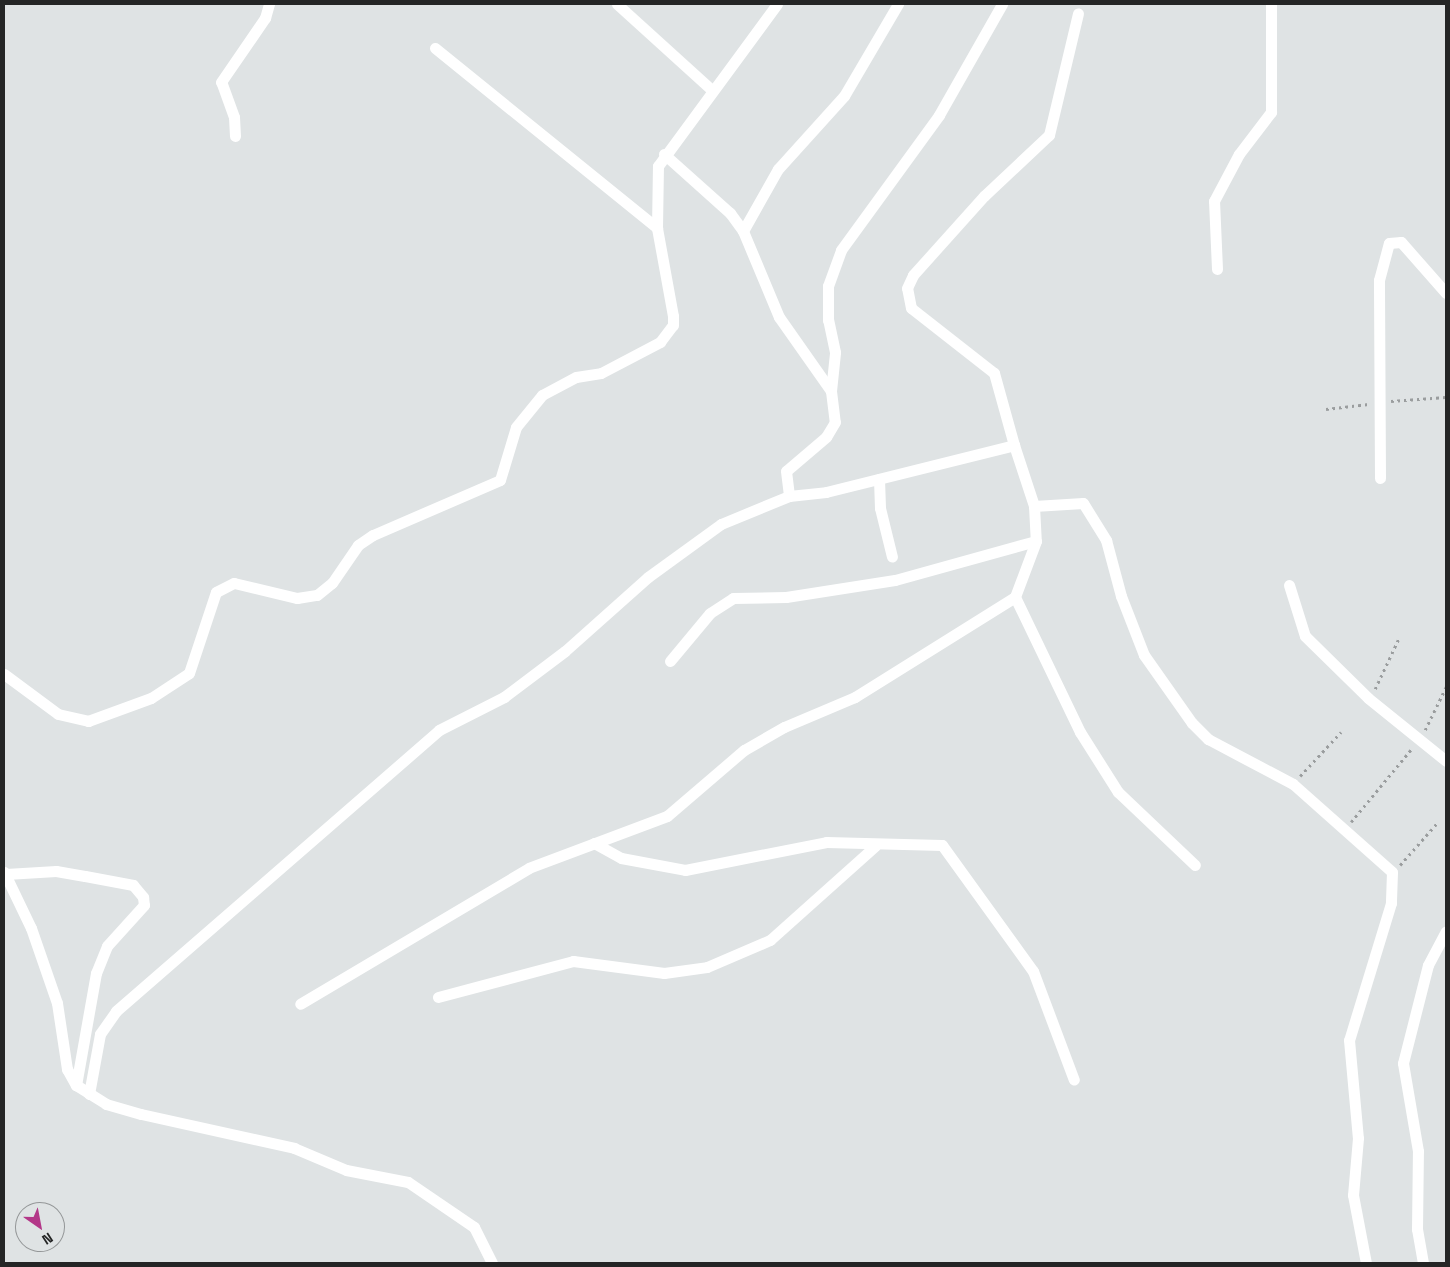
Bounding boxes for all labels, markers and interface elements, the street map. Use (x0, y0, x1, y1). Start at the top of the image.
north arrow (15, 1202, 65, 1252)
text: N (39, 1229, 56, 1249)

